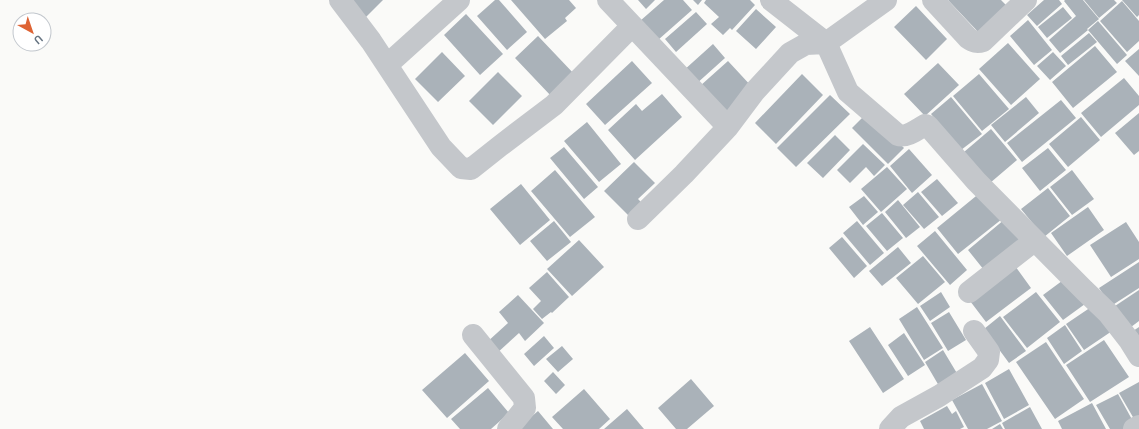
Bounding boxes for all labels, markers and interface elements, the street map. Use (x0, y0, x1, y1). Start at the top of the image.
north arrow (12, 12, 52, 52)
text: U (31, 32, 46, 47)

